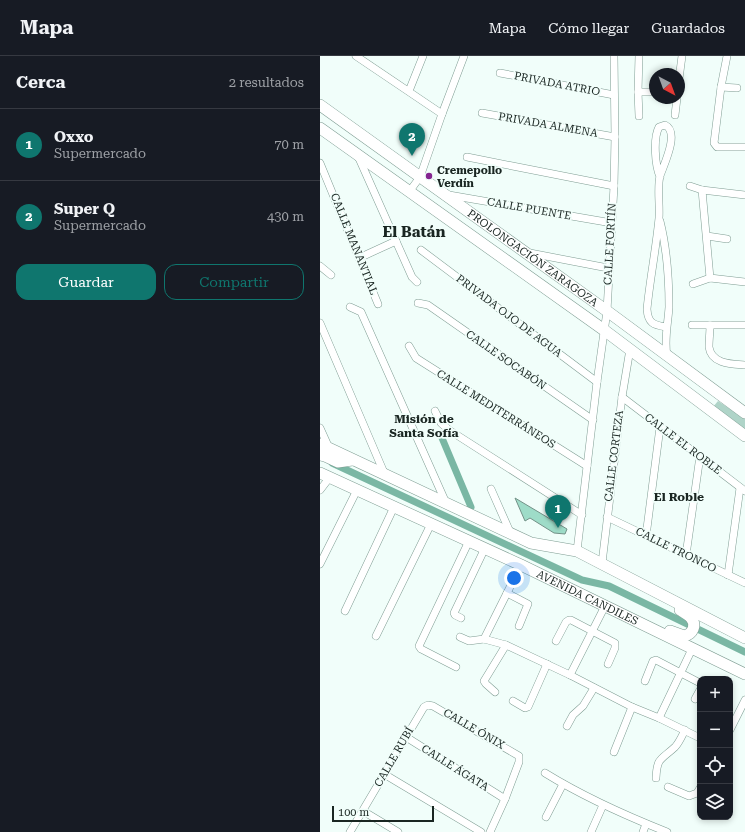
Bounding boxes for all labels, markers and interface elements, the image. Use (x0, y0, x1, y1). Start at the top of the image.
text: Mapa (20, 16, 73, 39)
text: Mapa (489, 20, 526, 36)
text: Cómo llegar (548, 20, 629, 36)
text: Guardados (651, 20, 725, 36)
north arrow (649, 68, 685, 104)
street label: PRIVADA ATRIO (513, 69, 601, 99)
text: Cerca (16, 72, 66, 92)
text: 2 resultados (229, 75, 304, 90)
street label: PRIVADA ALMENA (497, 110, 599, 140)
pin: 2 (399, 123, 425, 156)
text: Oxxo (54, 128, 94, 146)
text: 1 (25, 137, 33, 152)
text: 70 m (274, 137, 304, 152)
text: Supermercado (54, 146, 146, 161)
place label: Cremepollo Verdín (437, 164, 502, 190)
marker: Cremepollo Verdín (424, 171, 434, 181)
street label: CALLE MANANTIAL (328, 191, 380, 297)
street label: CALLE PUENTE (486, 195, 572, 223)
text: Super Q (54, 200, 115, 218)
street label: CALLE FORTÍN (600, 202, 619, 285)
street label: PROLONGACIÓN ZARAGOZA (465, 207, 601, 309)
text: 2 (25, 209, 33, 224)
text: 430 m (267, 209, 304, 224)
text: Supermercado (54, 218, 146, 233)
district label: El Batán (383, 223, 446, 241)
button: Guardar (16, 264, 156, 300)
button: Compartir (164, 264, 304, 300)
street label: PRIVADA OJO DE AGUA (454, 272, 565, 360)
street label: CALLE SOCABÓN (463, 327, 549, 393)
street label: CALLE MEDITERRÁNEOS (434, 366, 559, 451)
street label: CALLE CORTEZA (602, 409, 626, 502)
street label: CALLE EL ROBLE (642, 411, 724, 477)
district label: Misión de Santa Sofía (389, 412, 459, 440)
district label: El Roble (654, 490, 704, 504)
pin: 1 (545, 495, 571, 528)
street label: CALLE TRONCO (634, 525, 719, 575)
street label: AVENIDA CANDILES (535, 567, 641, 628)
your location (504, 568, 524, 588)
map controls (697, 676, 733, 820)
button: + (697, 676, 733, 712)
street label: CALLE ÓNIX (441, 705, 508, 752)
button: − (697, 712, 733, 748)
street label: CALLE RUBÍ (371, 724, 416, 789)
street label: CALLE ÁGATA (419, 741, 492, 794)
button: locate (697, 748, 733, 784)
button: layers (697, 784, 733, 820)
scale bar (332, 804, 434, 823)
text: 100 m (338, 806, 369, 819)

